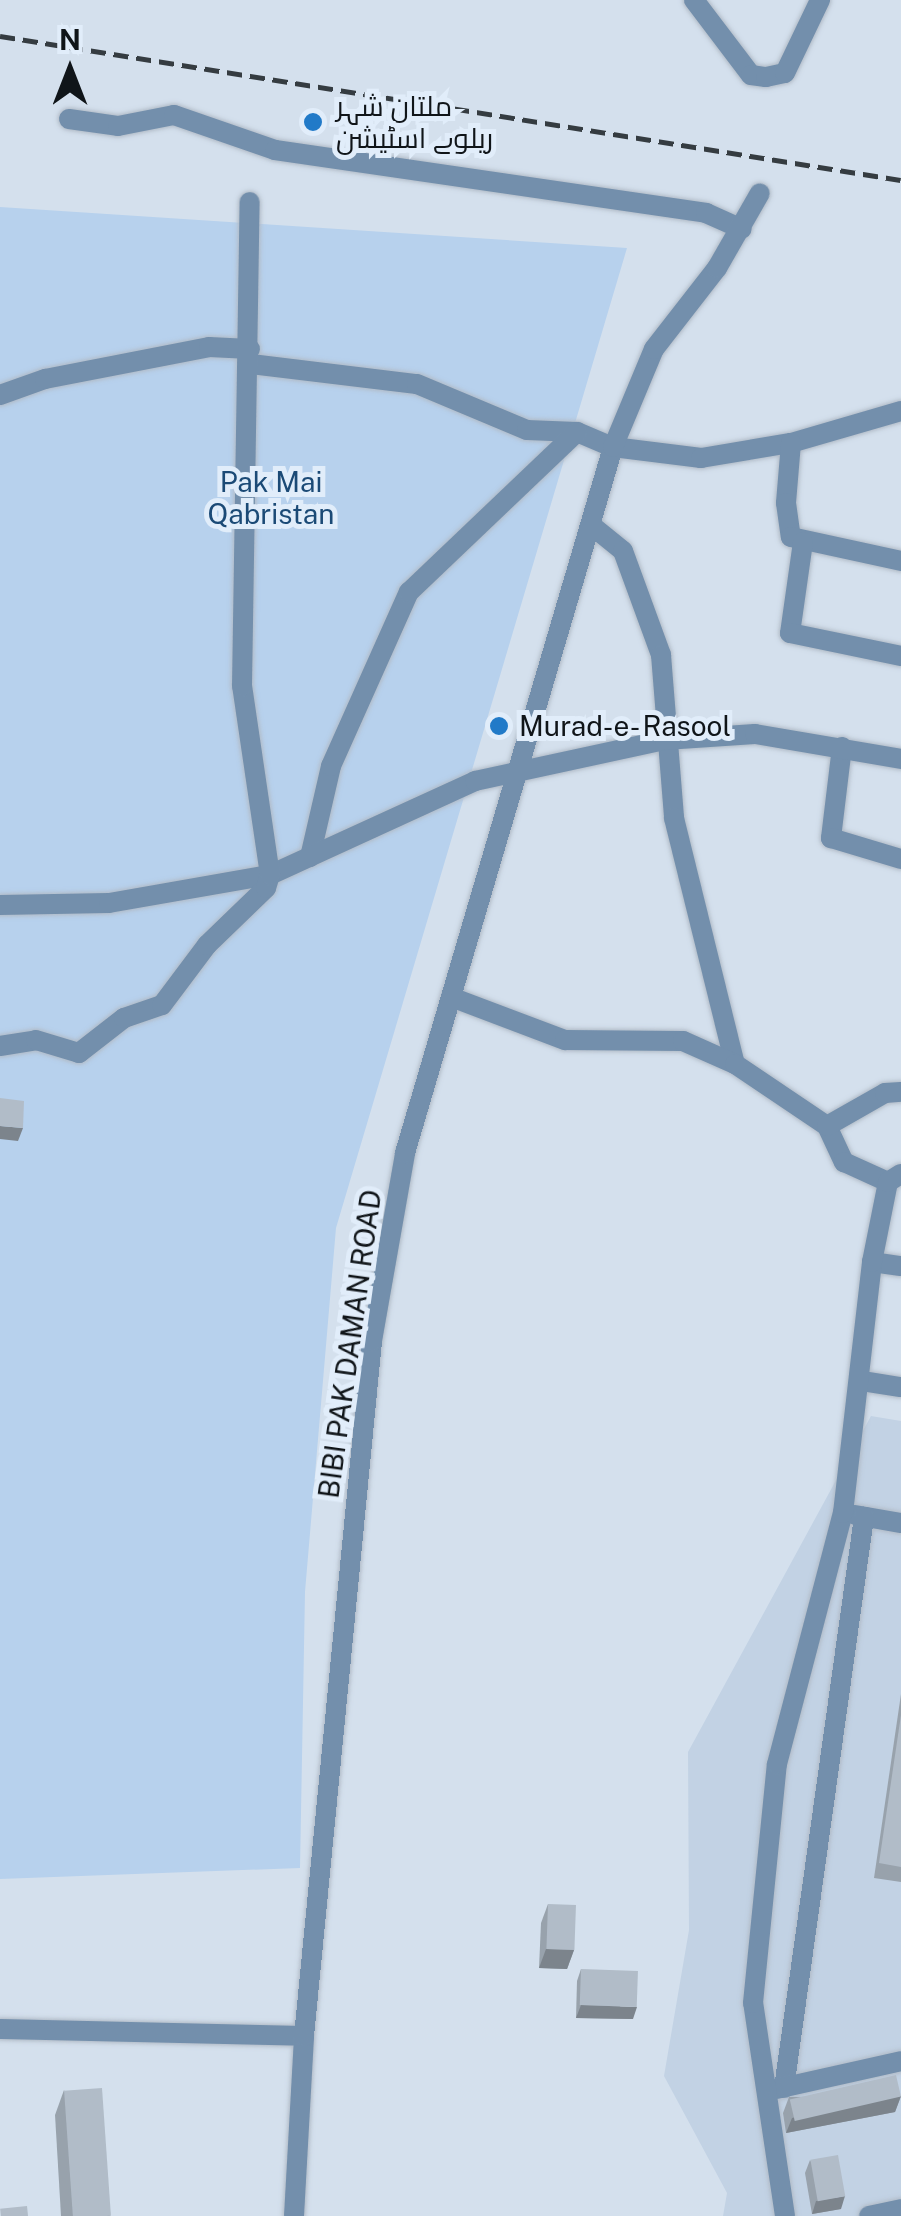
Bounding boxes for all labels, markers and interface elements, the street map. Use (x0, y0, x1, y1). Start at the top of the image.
north arrow (20, 20, 120, 120)
text: N (59, 23, 81, 56)
place label: ملتان شہر ریلوے اسٹیشن (336, 89, 493, 155)
marker: ملتان شہر ریلوے اسٹیشن (300, 109, 326, 135)
park label: Pak Mai Qabristan (208, 465, 334, 531)
place label: Murad-e- Rasool (519, 709, 735, 743)
marker: Murad-e- Rasool (488, 715, 510, 737)
street label: BIBI PAK DAMAN ROAD (312, 1188, 388, 1500)

